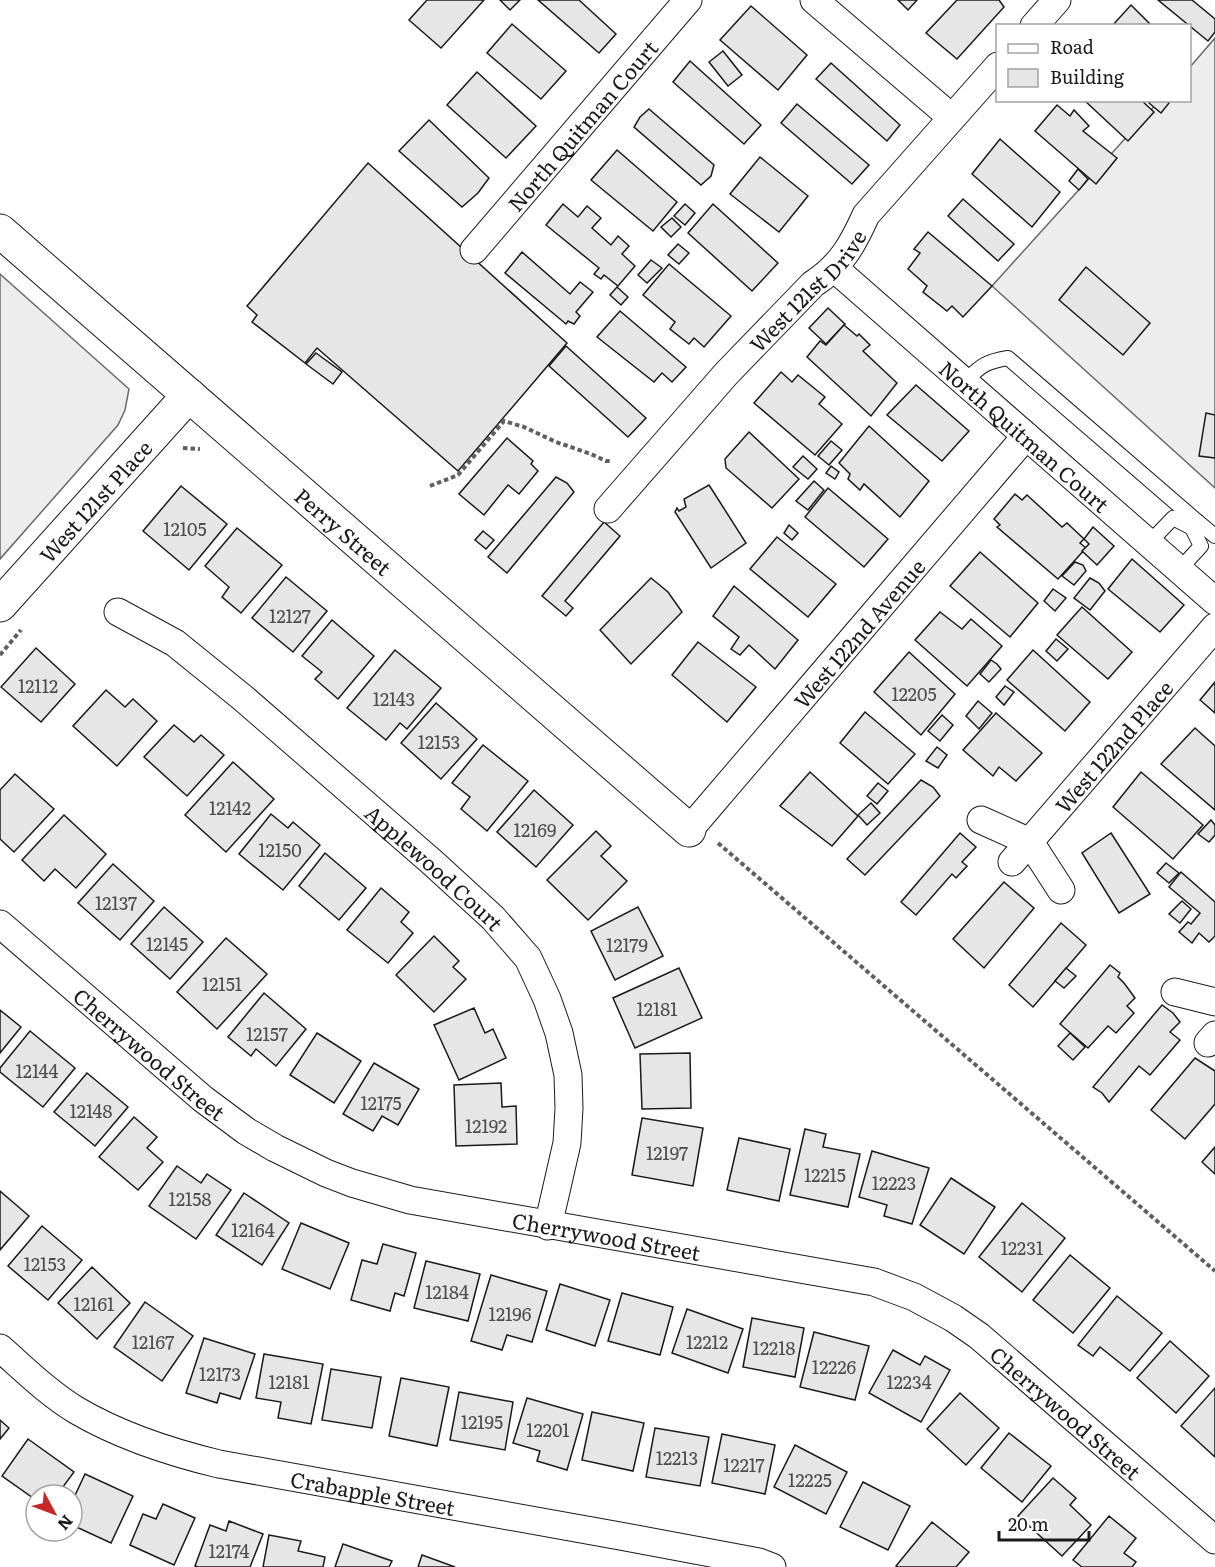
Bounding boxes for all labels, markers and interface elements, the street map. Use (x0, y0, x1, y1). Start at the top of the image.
legend (996, 24, 1191, 102)
street label: North Quitman Court (499, 32, 664, 217)
text: Road (1050, 33, 1094, 60)
text: Building (1050, 63, 1125, 90)
street label: West 121st Drive (741, 224, 872, 358)
street label: North Quitman Court (933, 352, 1118, 519)
street label: West 121st Place (31, 432, 158, 568)
street label: Perry Street (289, 479, 400, 581)
house number: 12105 (163, 515, 207, 542)
street label: West 122nd Avenue (785, 551, 931, 714)
house number: 12127 (269, 602, 311, 629)
house number: 12112 (18, 672, 58, 699)
street label: West 122nd Place (1047, 672, 1179, 819)
house number: 12205 (891, 680, 937, 707)
house number: 12143 (373, 685, 415, 712)
house number: 12153 (418, 728, 460, 755)
house number: 12142 (209, 794, 251, 821)
street label: Applewood Court (359, 796, 512, 937)
house number: 12169 (514, 816, 556, 843)
house number: 12150 (258, 836, 302, 863)
house number: 12137 (95, 889, 137, 916)
house number: 12145 (146, 930, 188, 957)
house number: 12179 (606, 931, 648, 958)
house number: 12151 (202, 970, 242, 997)
street label: Cherrywood Street (68, 979, 233, 1127)
house number: 12181 (636, 995, 678, 1022)
house number: 12157 (246, 1020, 288, 1047)
house number: 12144 (16, 1057, 59, 1084)
house number: 12175 (360, 1089, 402, 1116)
house number: 12148 (70, 1097, 113, 1124)
house number: 12192 (465, 1112, 507, 1139)
house number: 12197 (646, 1139, 688, 1166)
house number: 12215 (804, 1161, 846, 1188)
house number: 12223 (872, 1169, 916, 1196)
house number: 12158 (169, 1185, 211, 1212)
street label: Cherrywood Street (510, 1203, 704, 1267)
house number: 12164 (231, 1216, 275, 1243)
house number: 12231 (1001, 1234, 1043, 1261)
house number: 12153 (24, 1250, 66, 1277)
house number: 12184 (425, 1278, 469, 1305)
house number: 12161 (74, 1290, 114, 1317)
house number: 12196 (489, 1300, 532, 1327)
house number: 12167 (132, 1328, 174, 1355)
house number: 12212 (686, 1328, 728, 1355)
house number: 12218 (753, 1334, 795, 1361)
street label: Cherrywood Street (984, 1338, 1149, 1486)
house number: 12226 (812, 1353, 857, 1380)
house number: 12173 (199, 1360, 241, 1387)
house number: 12181 (268, 1368, 310, 1395)
house number: 12234 (886, 1368, 932, 1395)
house number: 12195 (461, 1408, 503, 1435)
house number: 12201 (526, 1416, 570, 1443)
house number: 12213 (656, 1444, 698, 1471)
house number: 12217 (723, 1451, 765, 1478)
street label: Crabapple Street (288, 1462, 458, 1522)
house number: 12225 (788, 1466, 832, 1493)
north arrow (24, 1483, 84, 1543)
scale bar (999, 1504, 1089, 1542)
text: 20 m (1008, 1510, 1049, 1537)
text: N (53, 1511, 80, 1536)
house number: 12174 (208, 1537, 250, 1564)

